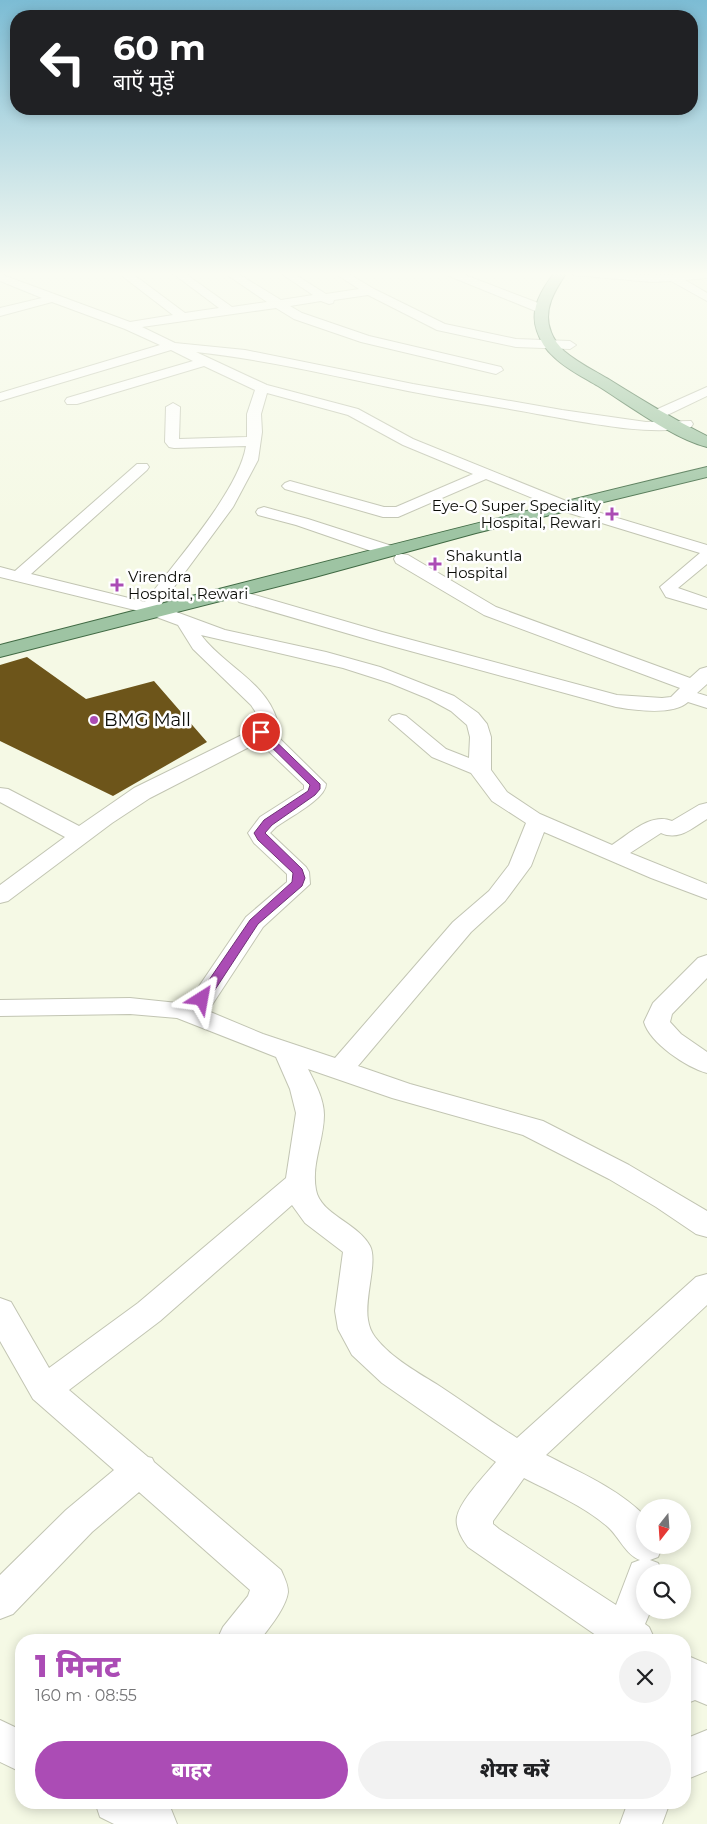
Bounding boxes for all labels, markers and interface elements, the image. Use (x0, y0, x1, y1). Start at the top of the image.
text: 60 m (113, 26, 206, 69)
icon: left (30, 30, 95, 95)
text: बाएँ मुड़ें (113, 69, 174, 96)
place label: Eye-Q Super Speciality Hospital, Rewari (432, 496, 602, 532)
marker: Eye-Q Super Speciality Hospital, Rewari (605, 507, 619, 521)
place label: Shakuntla Hospital (446, 546, 522, 582)
marker: Shakuntla Hospital (428, 557, 442, 571)
place label: Virendra Hospital, Rewari (128, 567, 248, 603)
marker: Virendra Hospital, Rewari (110, 578, 124, 592)
place label: BMG Mall (104, 709, 191, 731)
pin (240, 711, 282, 753)
marker: BMG Mall (88, 714, 100, 726)
icon: arrive (247, 718, 275, 746)
position arrow (175, 972, 227, 1024)
north arrow (636, 1499, 691, 1554)
map controls (636, 1499, 691, 1619)
button: search (636, 1564, 691, 1619)
text: 1 मिनट (35, 1648, 120, 1685)
button: close (619, 1651, 671, 1703)
text: 160 m · 08:55 (35, 1686, 137, 1705)
button: बाहर (35, 1741, 348, 1799)
button: शेयर करें (358, 1741, 671, 1799)

